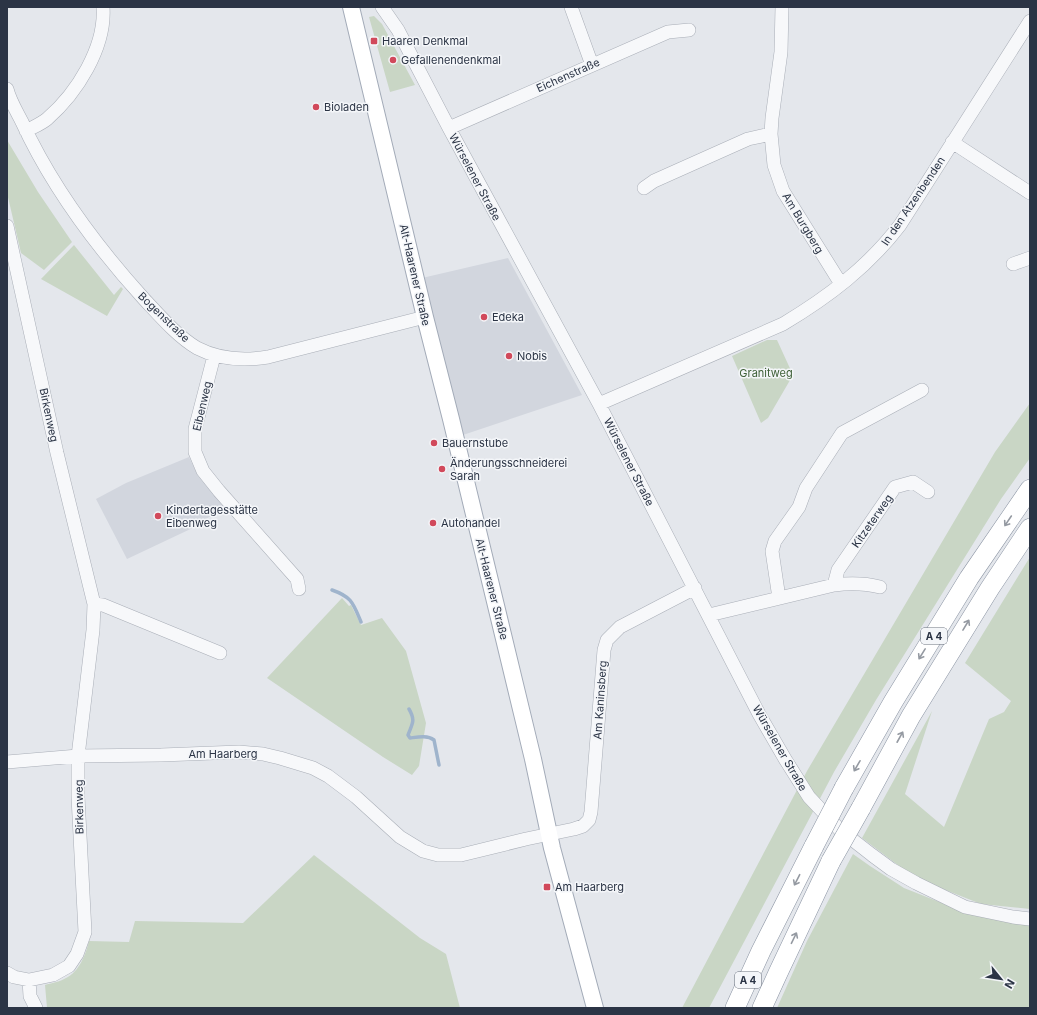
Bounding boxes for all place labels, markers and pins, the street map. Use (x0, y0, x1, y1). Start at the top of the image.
place label: Haaren Denkmal (382, 34, 468, 48)
marker: Haaren Denkmal (369, 36, 379, 46)
place label: Gefallenendenkmal (401, 53, 501, 67)
marker: Gefallenendenkmal (388, 55, 398, 65)
place label: Bioladen (324, 100, 369, 114)
marker: Bioladen (311, 102, 321, 112)
place label: Edeka (492, 310, 524, 324)
marker: Edeka (479, 312, 489, 322)
place label: Nobis (517, 349, 547, 363)
marker: Nobis (504, 351, 514, 361)
place label: Bauernstube (442, 436, 508, 450)
marker: Bauernstube (429, 438, 439, 448)
place label: Änderungsschneiderei Sarah (450, 456, 567, 483)
marker: Änderungsschneiderei Sarah (437, 464, 447, 474)
place label: Kindertagesstätte Eibenweg (166, 503, 258, 530)
marker: Kindertagesstätte Eibenweg (153, 511, 163, 521)
place label: Autohandel (441, 516, 500, 530)
marker: Autohandel (428, 518, 438, 528)
place label: Am Haarberg (555, 880, 624, 894)
marker: Am Haarberg (542, 882, 552, 892)

